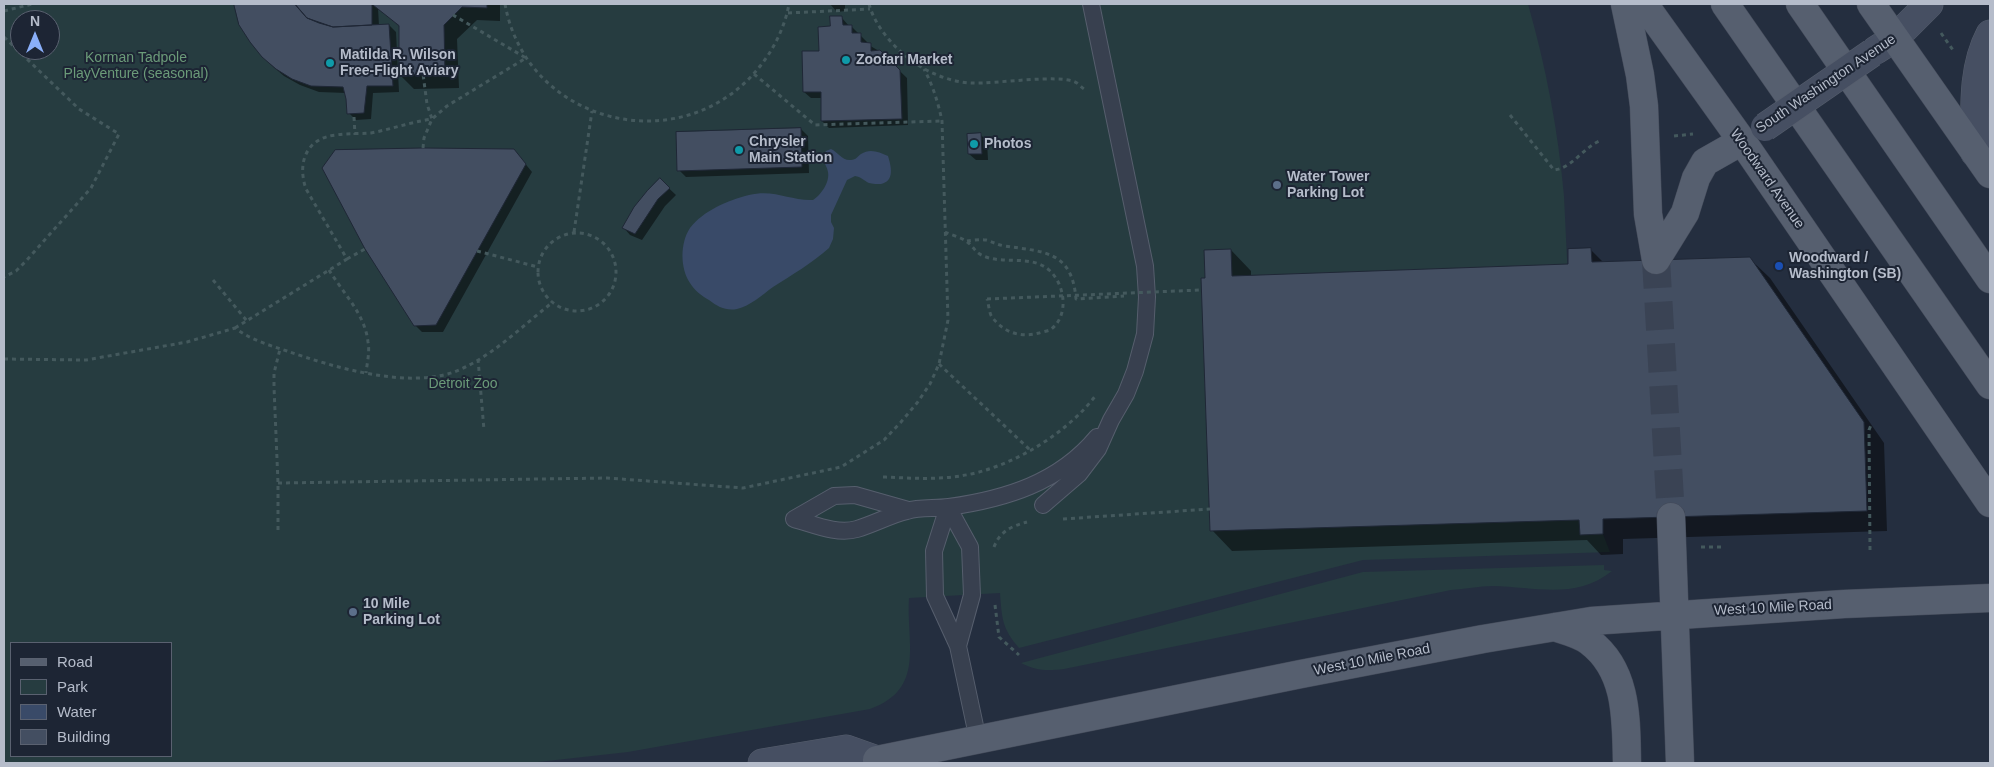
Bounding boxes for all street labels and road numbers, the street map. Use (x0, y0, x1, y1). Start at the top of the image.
street label: South Washington Avenue (1753, 31, 1899, 137)
street label: Woodward Avenue (1726, 126, 1808, 232)
street label: West 10 Mile Road (1714, 597, 1832, 619)
street label: West 10 Mile Road (1312, 640, 1432, 680)

